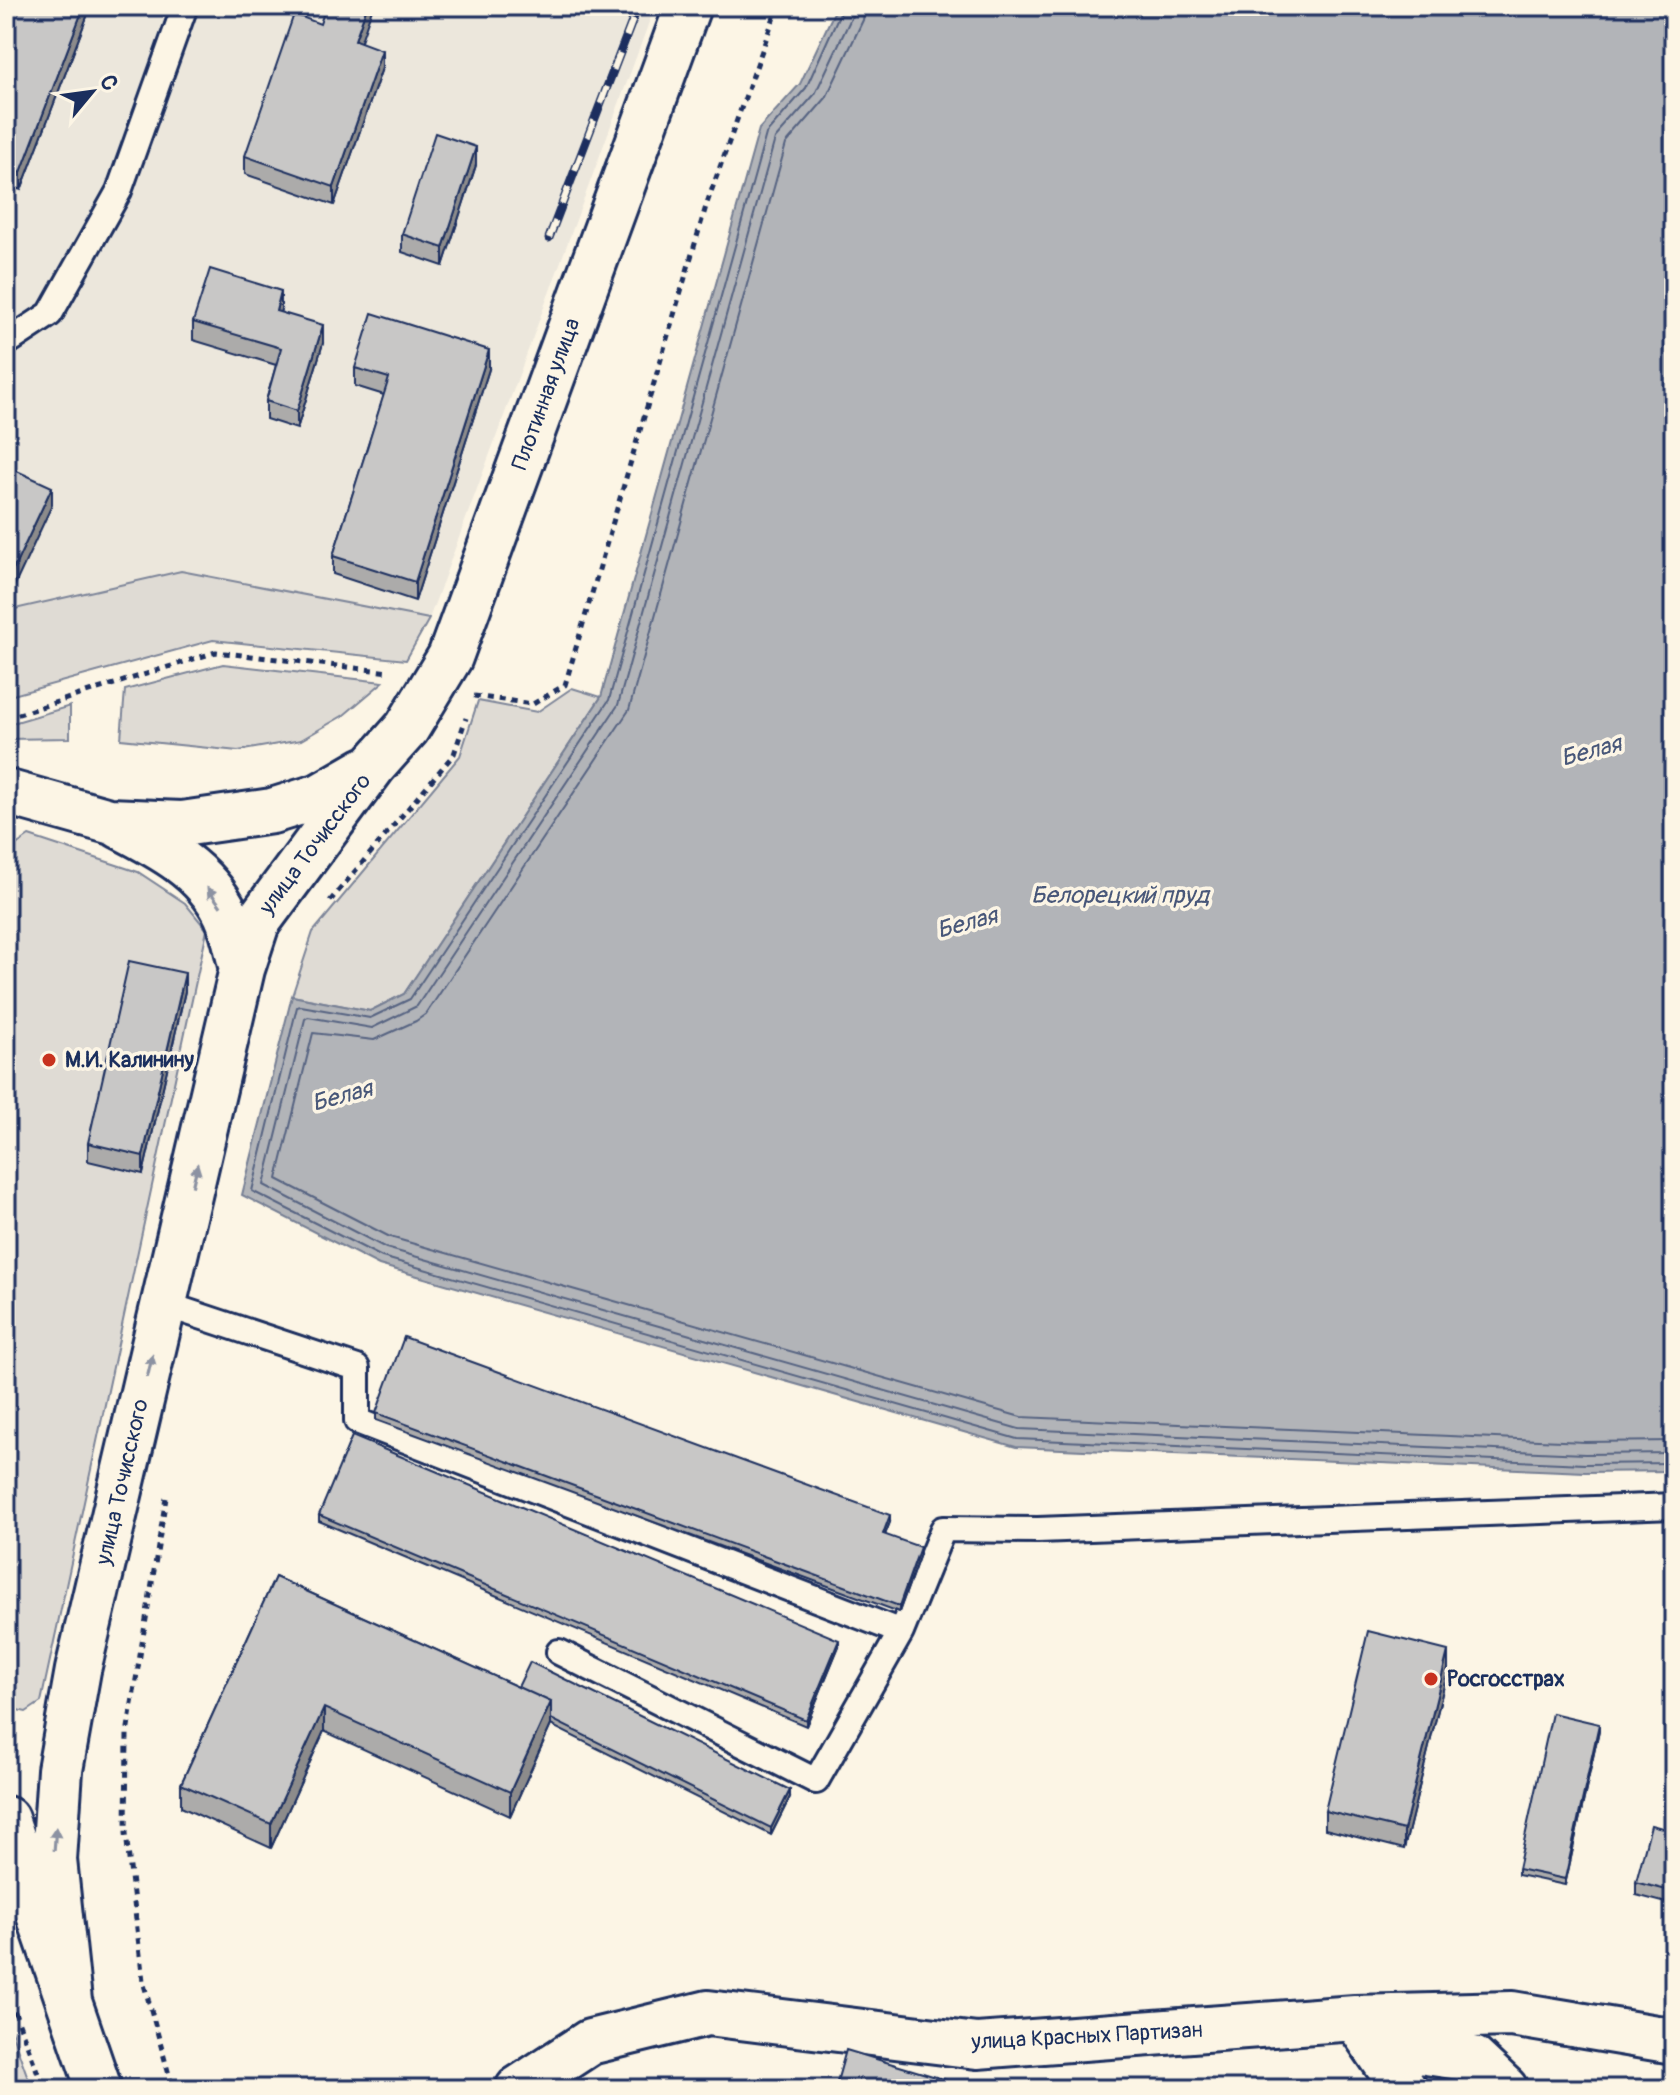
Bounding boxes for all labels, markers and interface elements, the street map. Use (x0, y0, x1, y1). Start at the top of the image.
north arrow (52, 52, 132, 132)
text: С (93, 70, 124, 96)
street label: Плотинная улица (506, 314, 586, 474)
water label: Белая (1558, 728, 1627, 773)
street label: улица Точисского (252, 768, 377, 921)
water label: Белорецкий пруд (1031, 881, 1212, 910)
one-way arrow (206, 887, 222, 908)
water label: Белая (934, 900, 1003, 945)
place label: М.И. Калинину (65, 1046, 194, 1074)
marker: М.И. Калинину (40, 1051, 58, 1069)
water label: Белая (309, 1073, 378, 1118)
one-way arrow (189, 1162, 202, 1187)
one-way arrow (144, 1353, 157, 1378)
street label: улица Точисского (89, 1396, 155, 1569)
place label: Росгосстрах (1447, 1665, 1565, 1693)
marker: Росгосстрах (1422, 1670, 1440, 1688)
one-way arrow (49, 1826, 62, 1851)
street label: улица Красных Партизан (970, 2016, 1203, 2056)

